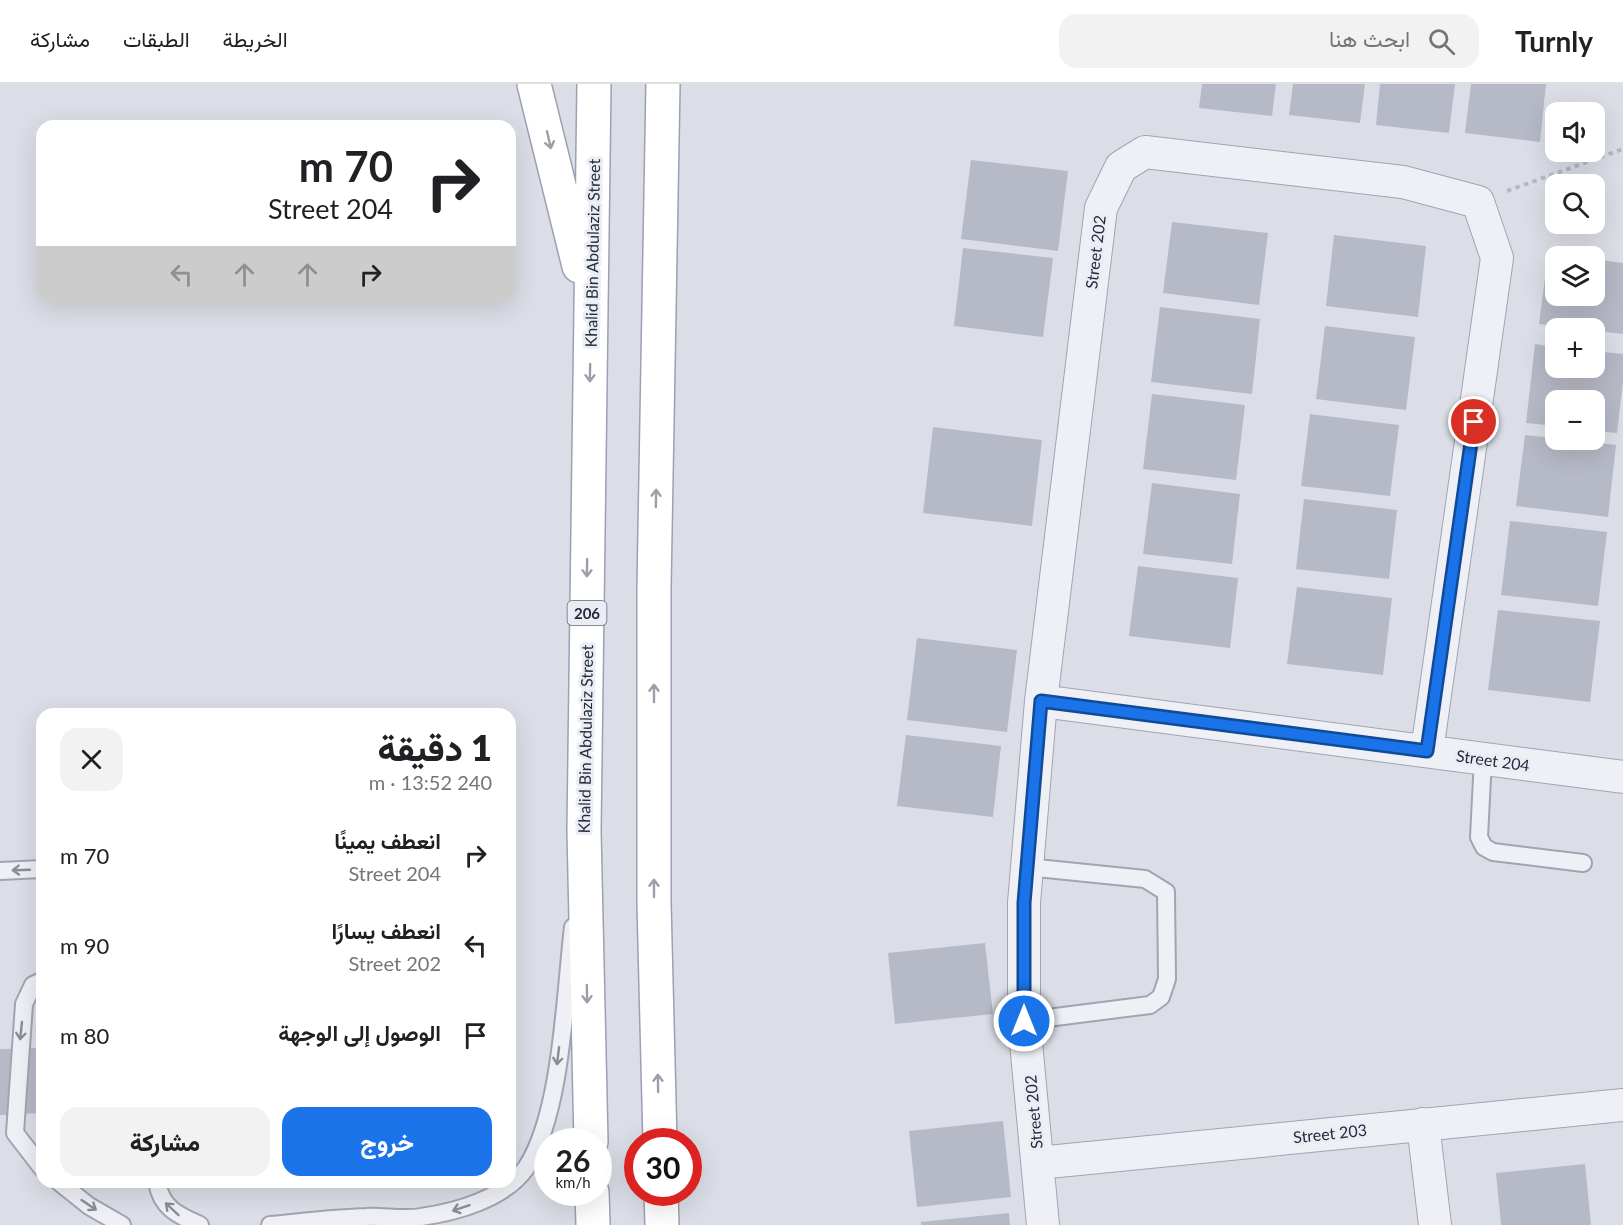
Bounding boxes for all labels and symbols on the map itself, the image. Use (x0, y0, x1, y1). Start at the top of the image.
one-way arrow (544, 130, 555, 150)
street label: Khalid Bin Abdulaziz Street (581, 158, 603, 347)
street label: Street 202 (1081, 214, 1109, 290)
one-way arrow (584, 363, 596, 383)
pin (1448, 396, 1499, 447)
one-way arrow (650, 489, 662, 509)
one-way arrow (581, 558, 593, 578)
road number: 206 (568, 601, 606, 625)
street label: Khalid Bin Abdulaziz Street (574, 644, 596, 833)
one-way arrow (648, 684, 660, 704)
street label: Street 204 (1455, 745, 1531, 775)
one-way arrow (12, 865, 31, 876)
one-way arrow (648, 879, 660, 899)
one-way arrow (582, 984, 593, 1004)
position arrow (992, 989, 1056, 1053)
one-way arrow (15, 1021, 26, 1041)
one-way arrow (552, 1046, 563, 1066)
one-way arrow (653, 1074, 664, 1094)
street label: Street 202 (1020, 1074, 1046, 1150)
street label: Street 203 (1292, 1120, 1368, 1146)
speed limit sign: 30 (624, 1128, 702, 1206)
one-way arrow (81, 1199, 97, 1211)
one-way arrow (164, 1202, 179, 1216)
one-way arrow (452, 1204, 471, 1215)

